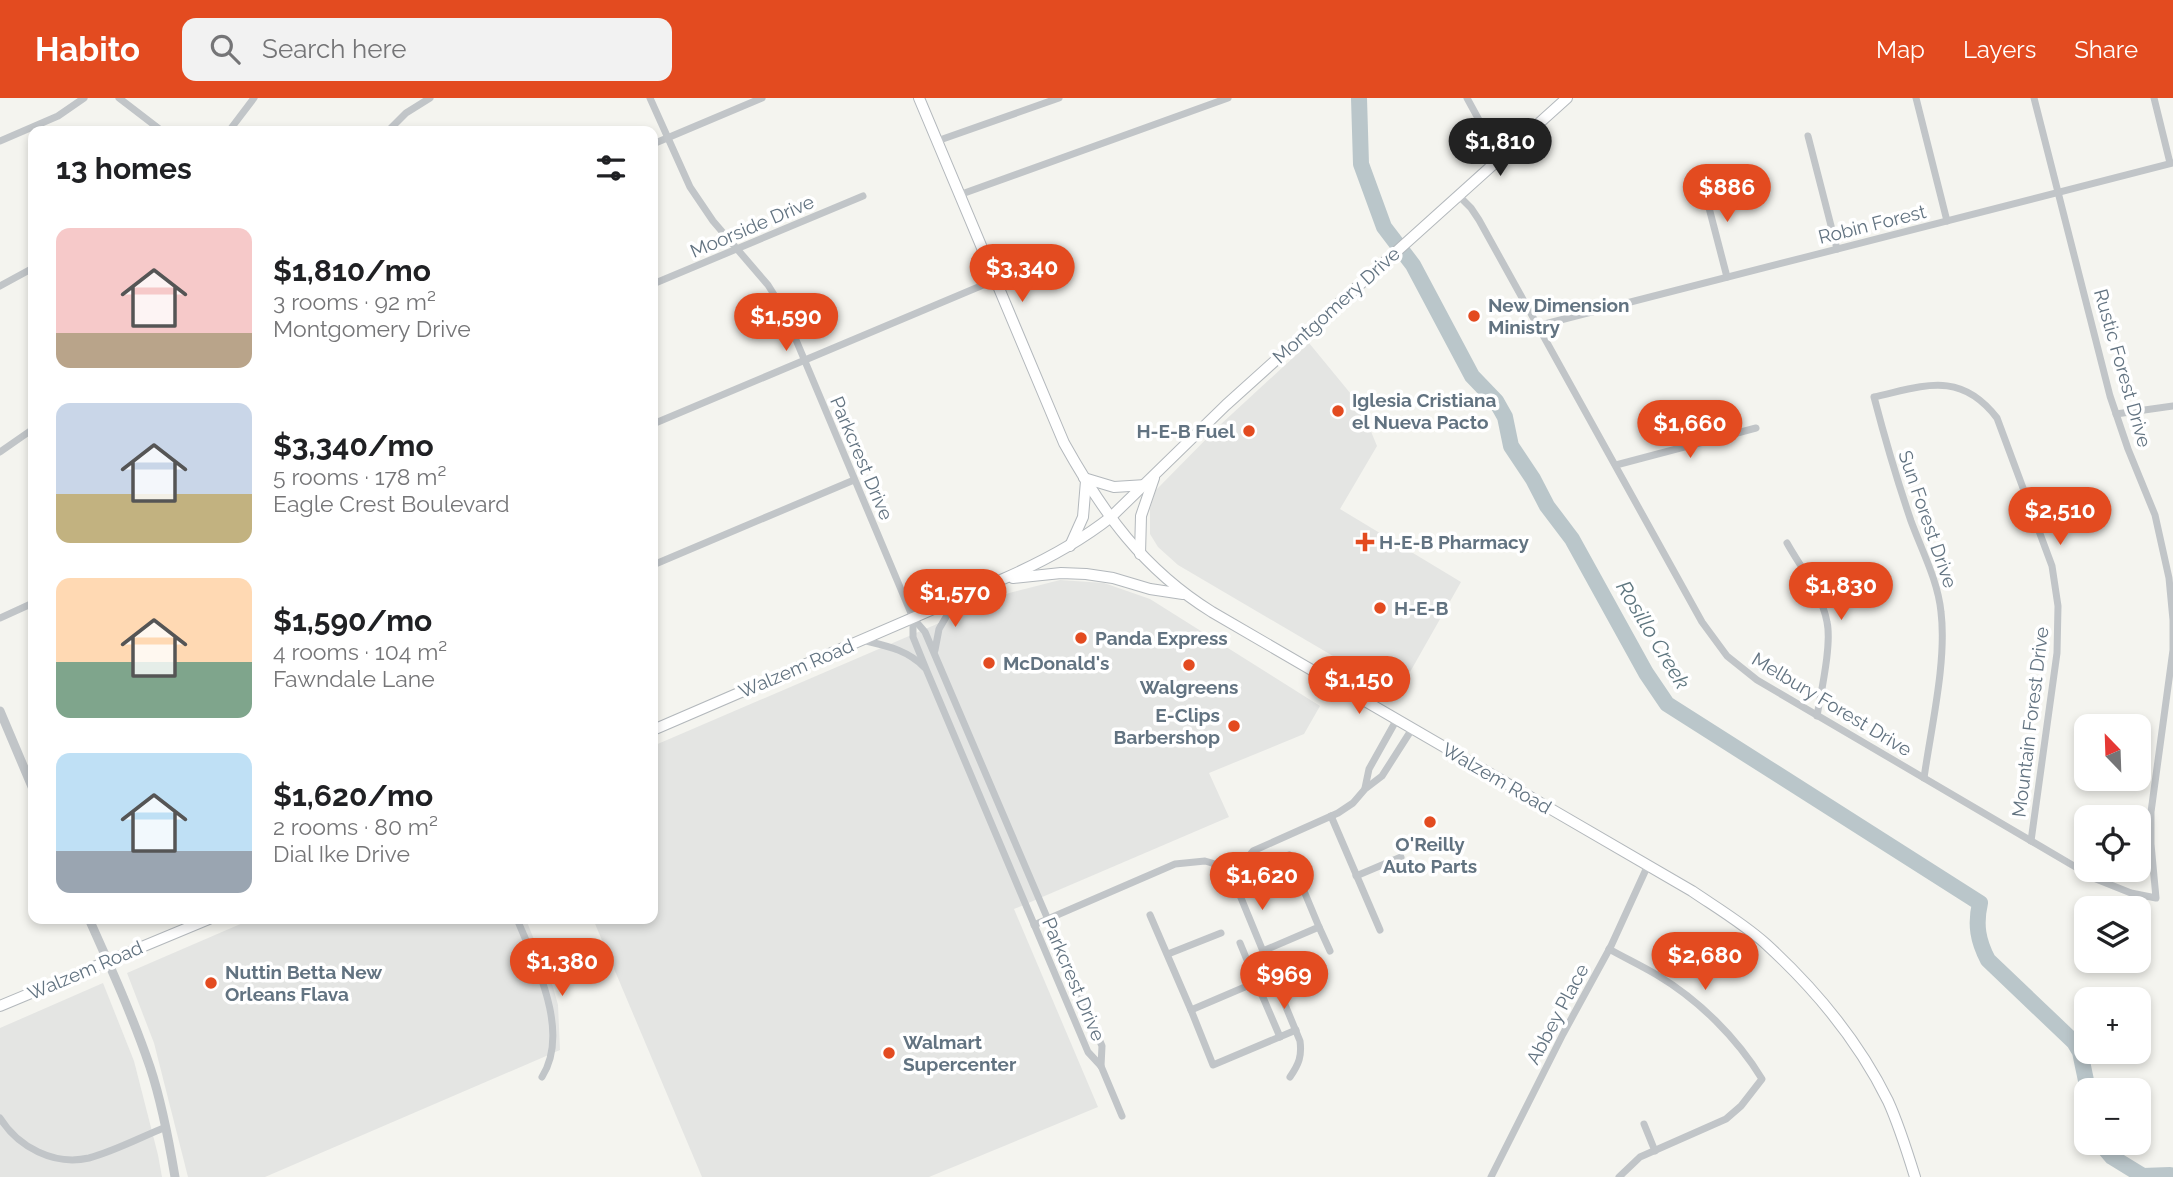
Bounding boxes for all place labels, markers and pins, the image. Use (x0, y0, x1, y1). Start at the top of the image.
pin: $1,810 (1443, 118, 1557, 178)
pin: $886 (1686, 164, 1768, 224)
pin: $3,340 (965, 244, 1079, 304)
pin: $1,590 (729, 294, 843, 353)
place label: New Dimension Ministry (1488, 294, 1630, 338)
marker: New Dimension Ministry (1466, 308, 1482, 324)
place label: Iglesia Cristiana el Nueva Pacto (1352, 389, 1497, 433)
pin: $1,660 (1633, 400, 1747, 460)
marker: Iglesia Cristiana el Nueva Pacto (1330, 403, 1346, 419)
place label: H-E-B Fuel (1136, 420, 1236, 442)
marker: H-E-B Fuel (1241, 423, 1257, 439)
pin: $2,510 (2003, 488, 2117, 547)
place label: H-E-B Pharmacy (1379, 531, 1530, 553)
marker: H-E-B Pharmacy (1357, 534, 1373, 550)
pin: $1,830 (1784, 562, 1898, 622)
pin: $1,570 (898, 570, 1012, 629)
place label: H-E-B (1394, 597, 1448, 619)
marker: H-E-B (1372, 600, 1388, 616)
place label: Panda Express (1095, 627, 1228, 649)
marker: Panda Express (1073, 630, 1089, 646)
place label: McDonald's (1003, 652, 1109, 674)
marker: McDonald's (981, 655, 997, 671)
pin: $1,150 (1302, 656, 1416, 716)
marker: Walgreens (1181, 657, 1197, 673)
place label: Walgreens (1140, 676, 1238, 698)
place label: E-Clips Barbershop (1114, 704, 1220, 748)
marker: E-Clips Barbershop (1226, 718, 1242, 734)
marker: O'Reilly Auto Parts (1422, 814, 1438, 830)
place label: O'Reilly Auto Parts (1383, 833, 1477, 877)
pin: $1,620 (1205, 852, 1319, 912)
pin: $2,680 (1648, 932, 1762, 992)
pin: $1,380 (505, 939, 619, 998)
pin: $969 (1243, 951, 1325, 1011)
place label: Nuttin Betta New Orleans Flava (225, 961, 382, 1005)
marker: Nuttin Betta New Orleans Flava (203, 975, 219, 991)
place label: Walmart Supercenter (903, 1031, 1017, 1075)
marker: Walmart Supercenter (881, 1045, 897, 1061)

